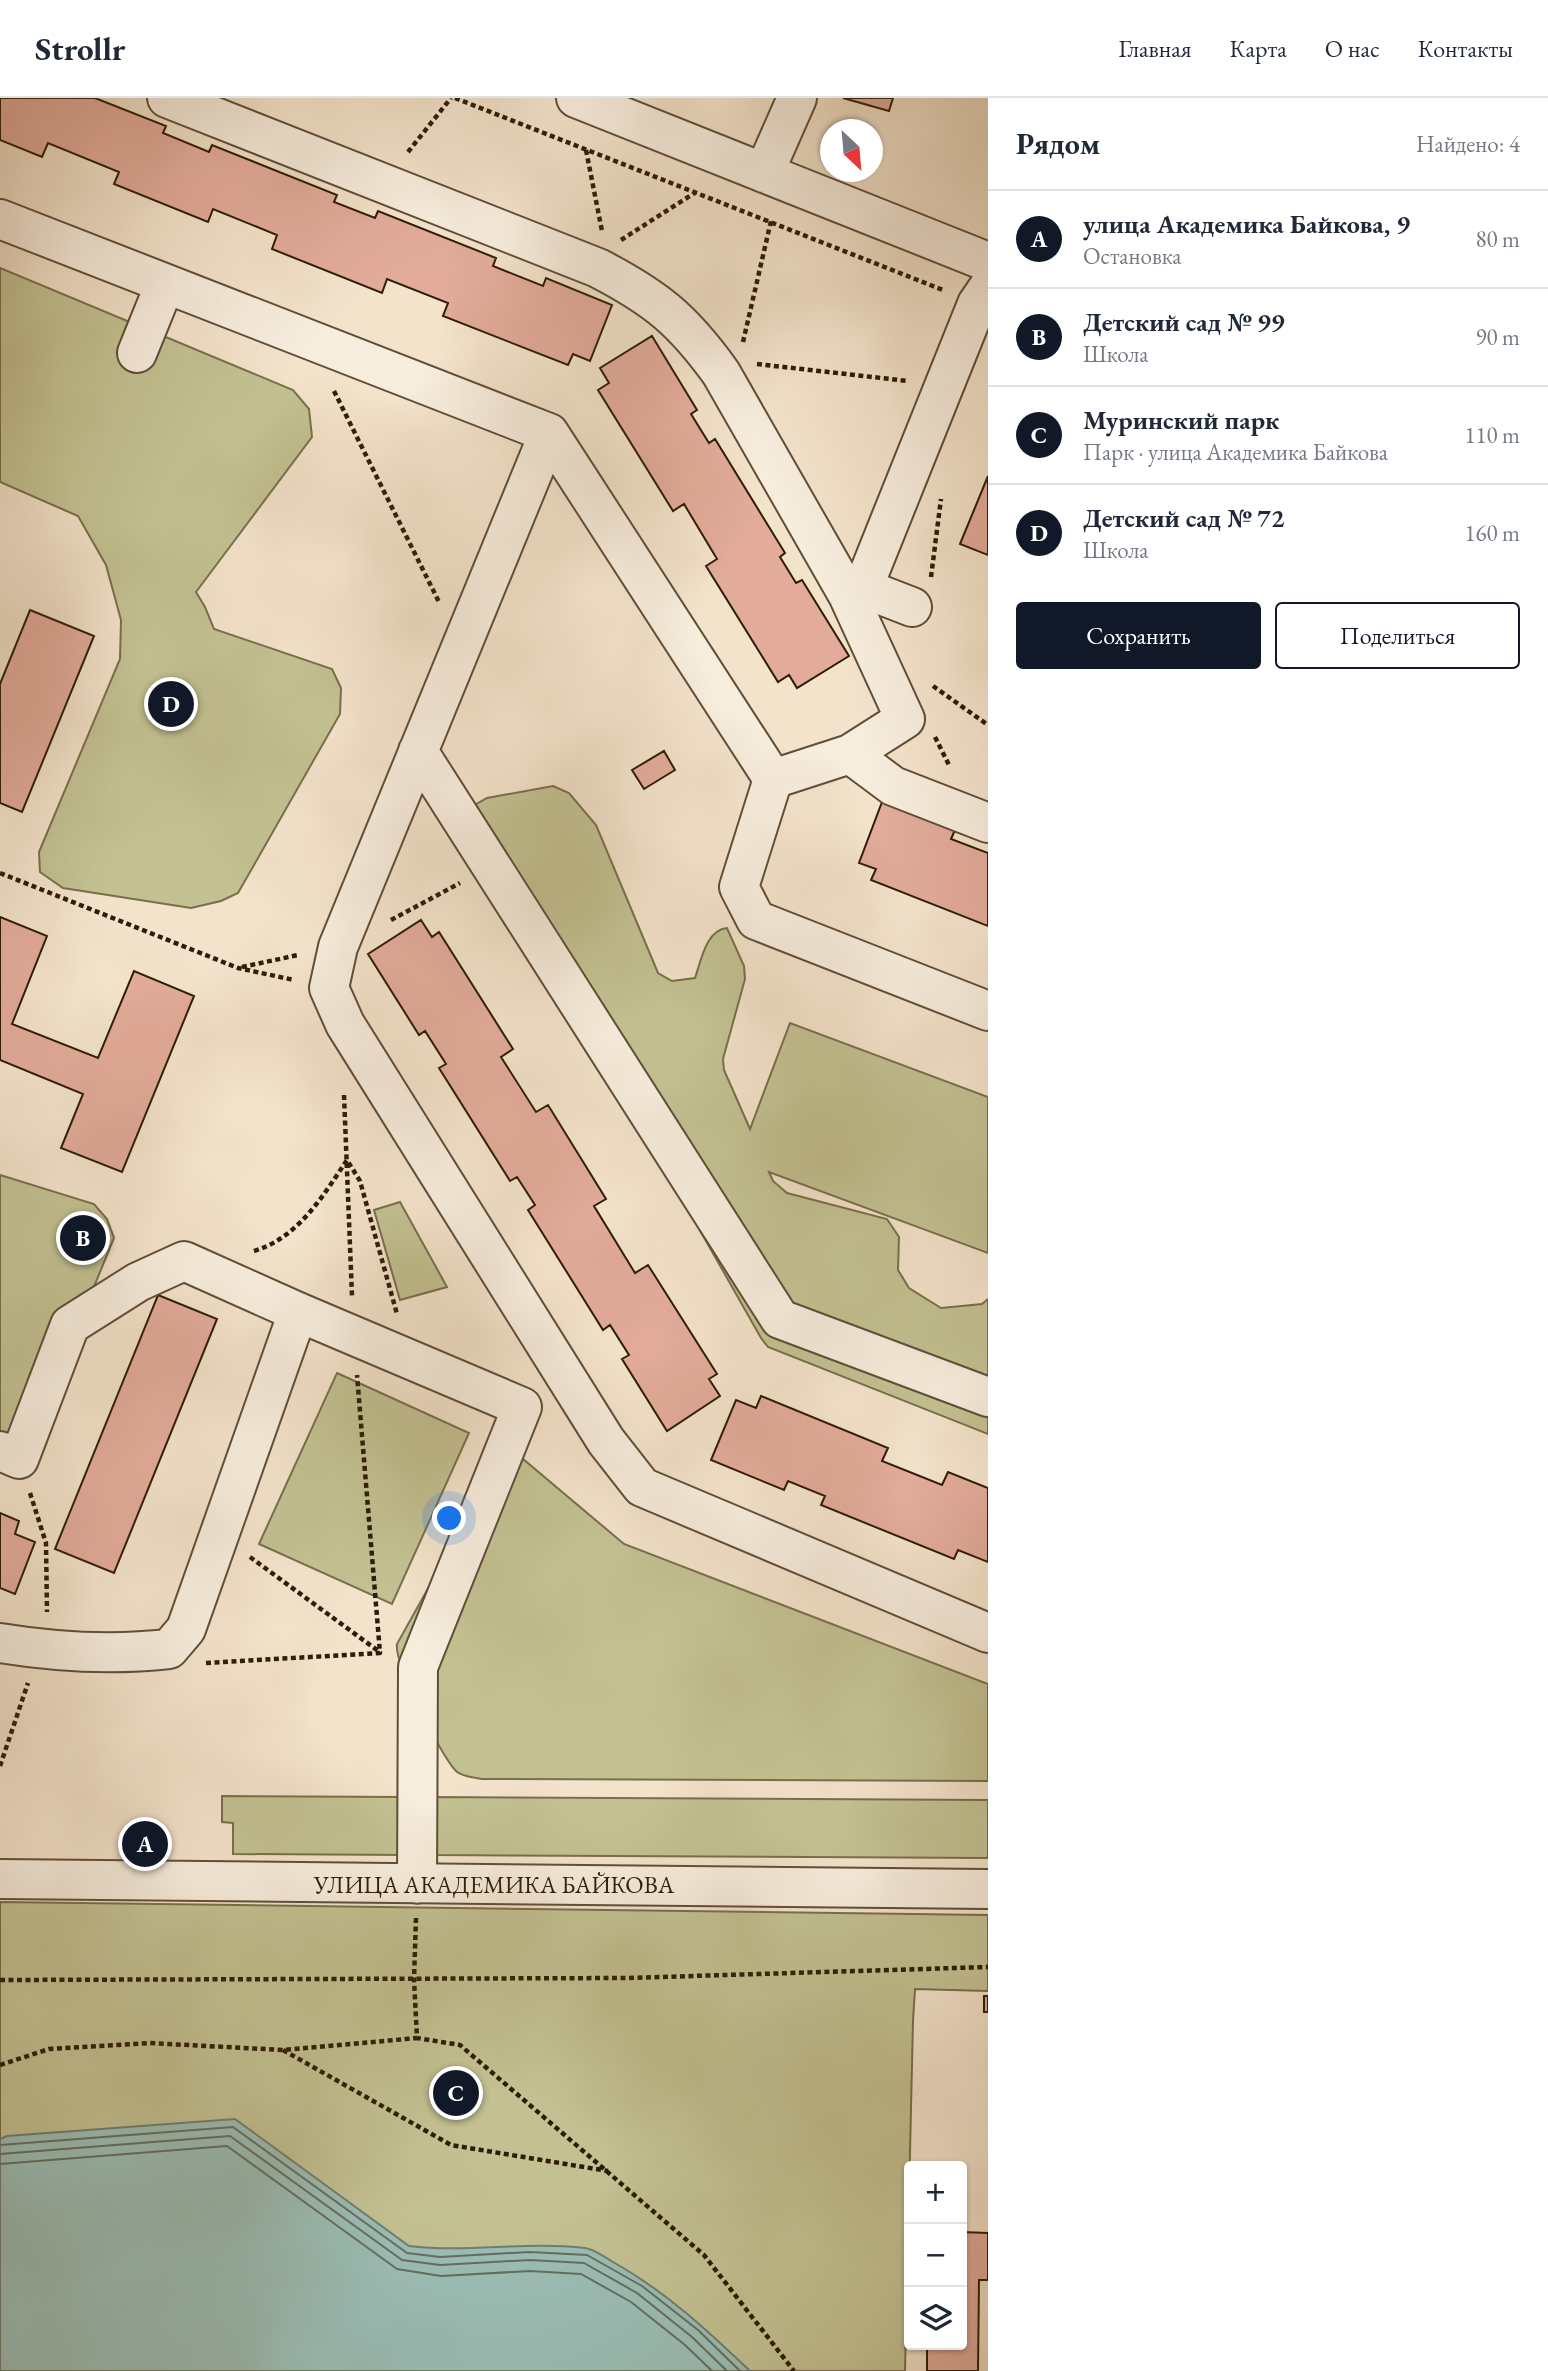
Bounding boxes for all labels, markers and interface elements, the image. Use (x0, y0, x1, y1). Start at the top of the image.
text: Strollr (35, 27, 126, 70)
text: Главная (1118, 33, 1192, 64)
text: Карта (1230, 33, 1287, 64)
text: О нас (1325, 33, 1380, 64)
text: Контакты (1418, 33, 1513, 64)
north arrow (820, 119, 883, 182)
text: Рядом (1016, 124, 1100, 163)
text: Найдено: 4 (1416, 129, 1520, 159)
text: улица Академика Байкова, 9 (1083, 207, 1410, 241)
text: A (1031, 224, 1047, 254)
text: 80 m (1475, 224, 1520, 254)
text: Остановка (1083, 241, 1181, 271)
text: Детский сад № 99 (1083, 305, 1285, 339)
text: B (1032, 322, 1046, 352)
text: 90 m (1475, 322, 1520, 352)
text: Школа (1083, 339, 1148, 369)
text: Муринский парк (1083, 403, 1279, 437)
text: C (1031, 420, 1047, 450)
text: 110 m (1464, 420, 1520, 450)
text: Парк · улица Академика Байкова (1083, 437, 1388, 467)
text: Детский сад № 72 (1083, 501, 1285, 535)
text: D (1030, 518, 1048, 548)
text: 160 m (1464, 518, 1520, 548)
text: Школа (1083, 535, 1148, 565)
button: Сохранить (1016, 602, 1261, 669)
button: Поделиться (1275, 602, 1520, 669)
pin: D (148, 678, 194, 730)
pin: B (60, 1212, 106, 1264)
your location (432, 1501, 466, 1535)
pin: A (122, 1818, 168, 1870)
street label: УЛИЦА АКАДЕМИКА БАЙКОВА (313, 1869, 675, 1900)
pin: C (433, 2067, 479, 2119)
map controls (904, 2161, 967, 2350)
button: + (904, 2161, 967, 2224)
button: − (904, 2224, 967, 2287)
button: layers (904, 2287, 967, 2350)

